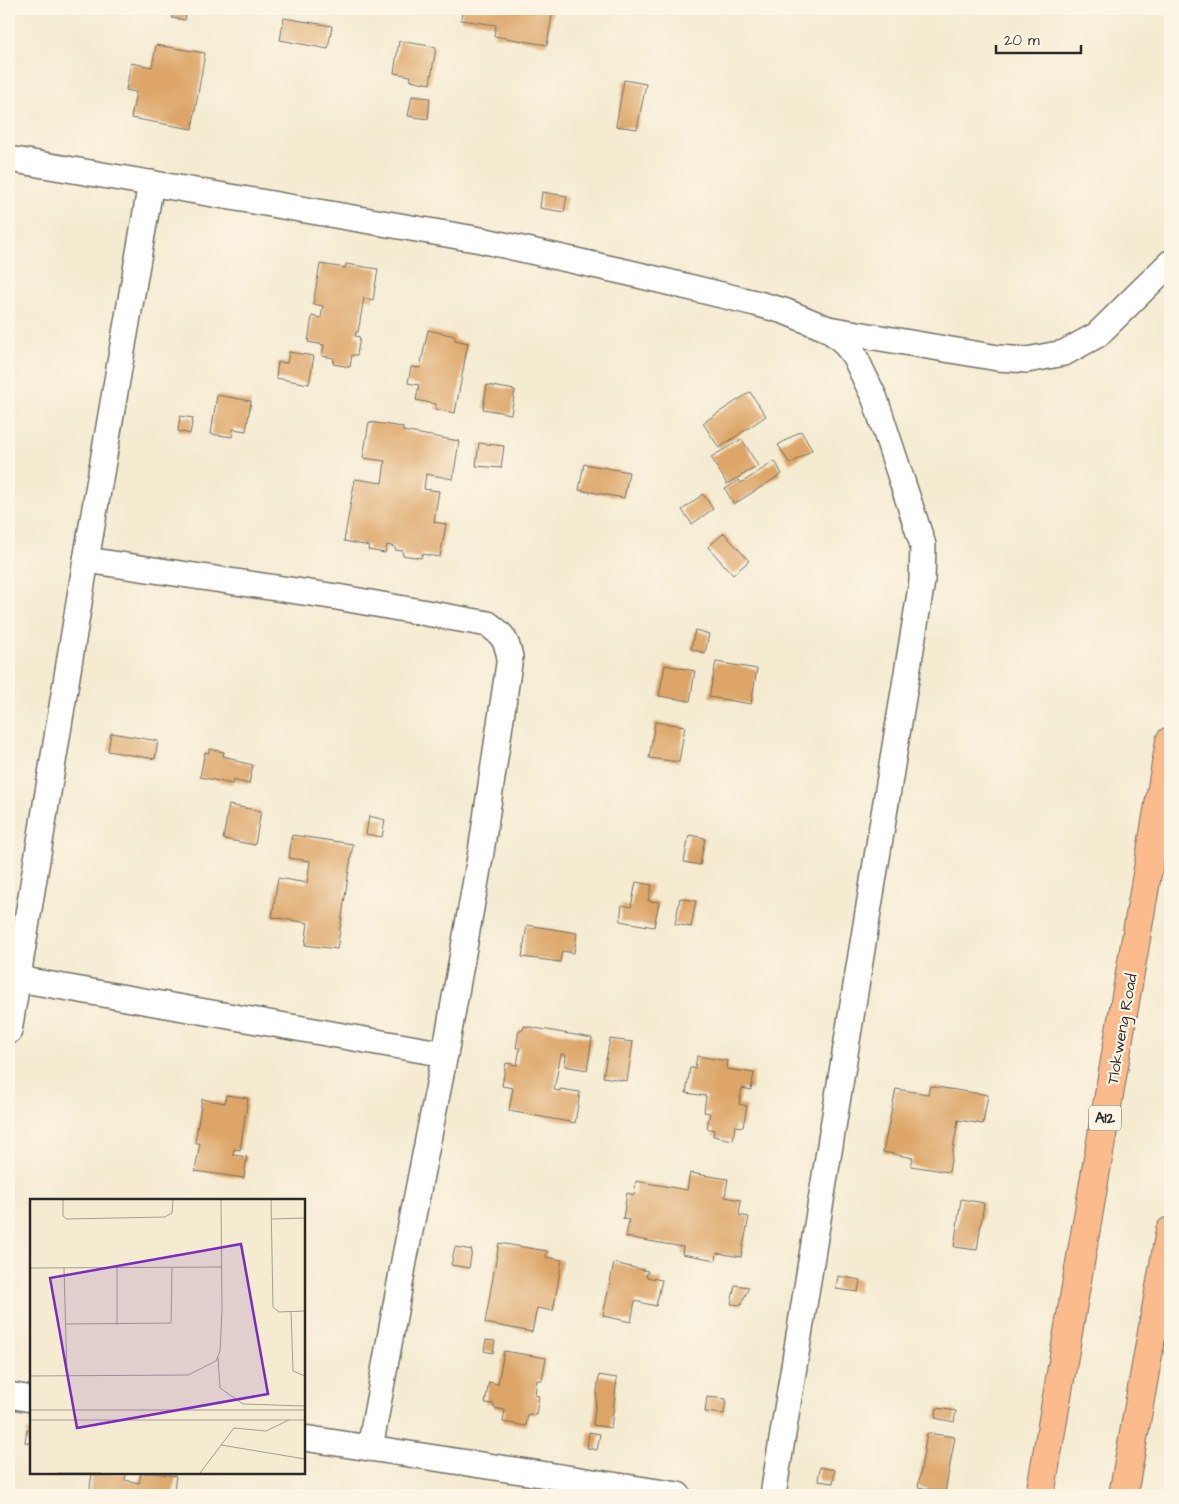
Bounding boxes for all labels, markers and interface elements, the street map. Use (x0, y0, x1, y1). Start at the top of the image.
scale bar (996, 22, 1082, 54)
text: 20 m (1004, 30, 1040, 51)
street label: Tlokweng Road (1101, 972, 1144, 1087)
road number: A12 (1089, 1106, 1121, 1130)
inset map (30, 1199, 305, 1474)

